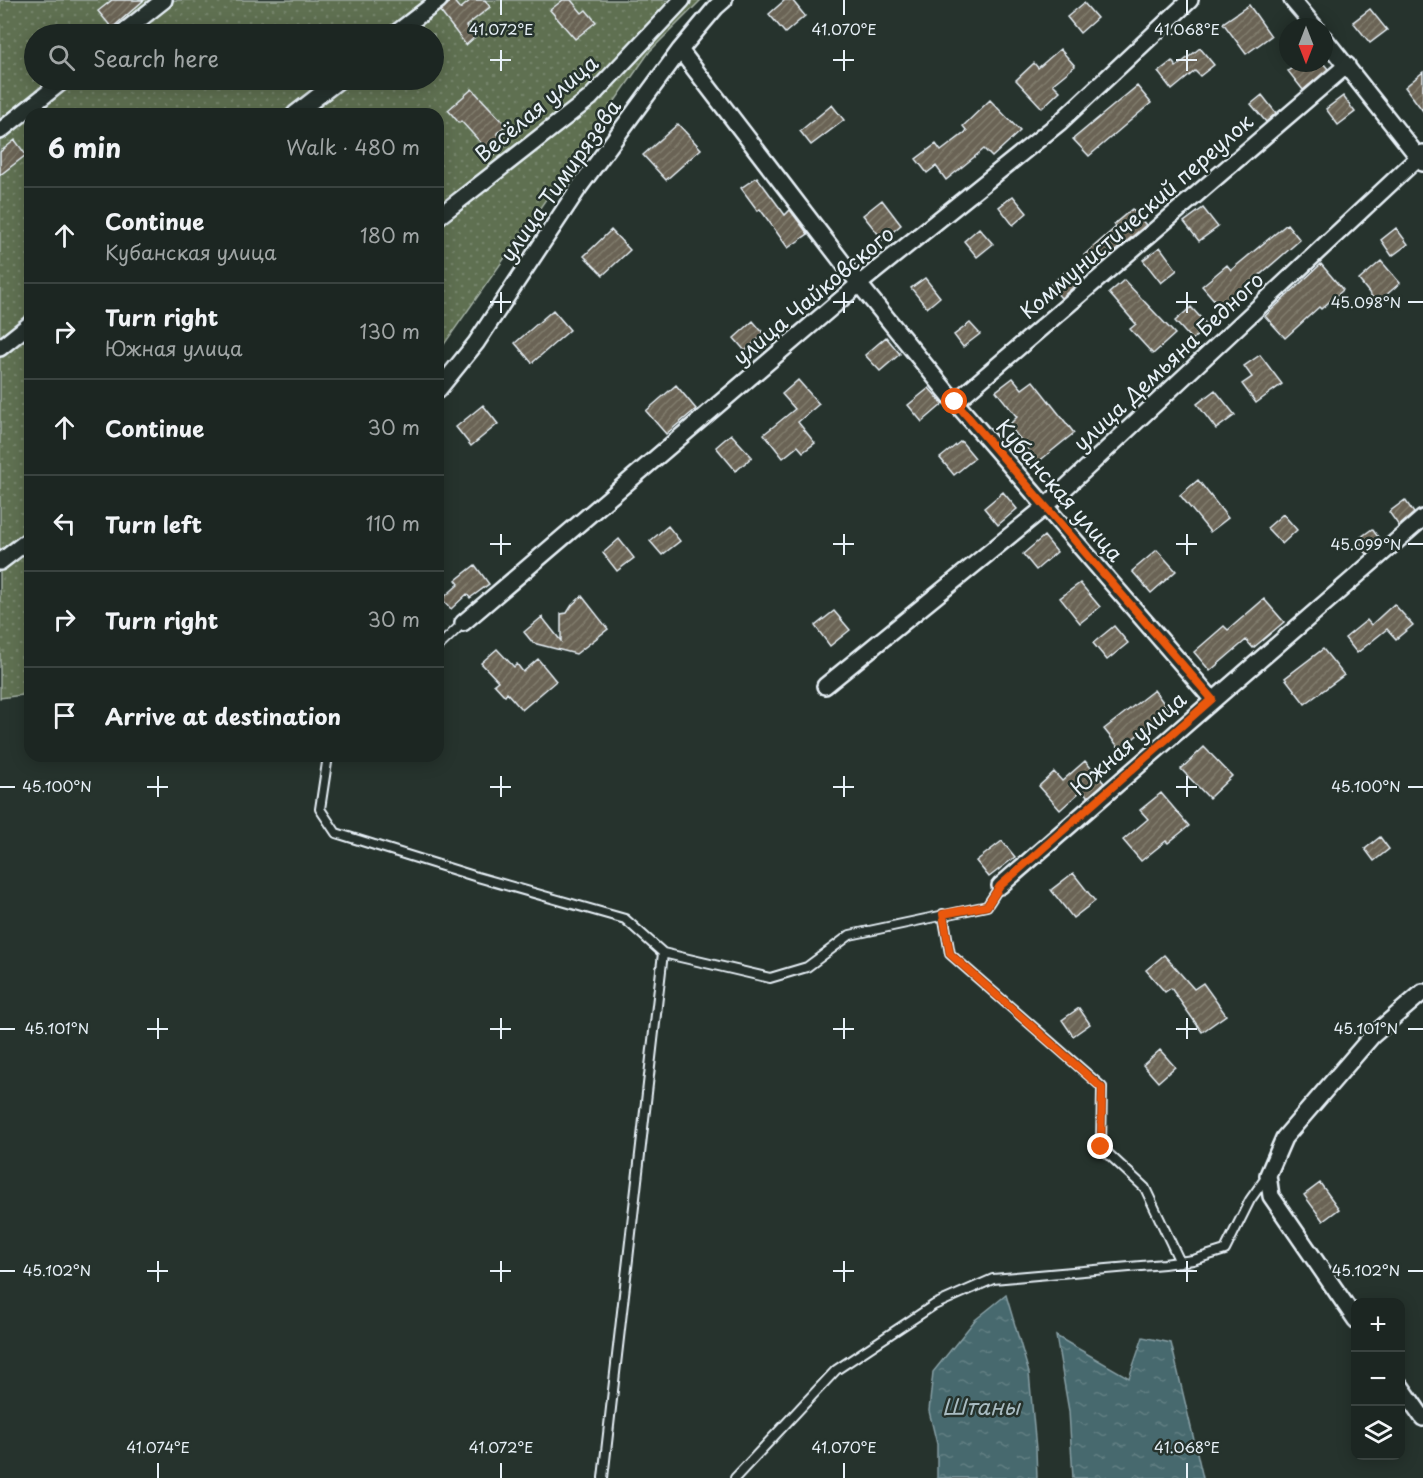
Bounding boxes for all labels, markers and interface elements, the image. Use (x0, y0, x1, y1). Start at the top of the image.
text: 41.072°E (469, 17, 533, 40)
text: 41.070°E (811, 17, 877, 40)
text: 41.068°E (1154, 17, 1220, 40)
north arrow (1279, 18, 1333, 72)
search box (24, 24, 444, 90)
icon: search (45, 41, 78, 74)
text: Search here (93, 41, 219, 74)
street label: Весёлая улица (467, 46, 605, 169)
street label: улица Тимирязева (491, 92, 628, 268)
street label: Коммунистический переулок (1012, 105, 1260, 326)
text: 6 min (48, 128, 121, 167)
text: Walk · 480 m (286, 132, 420, 162)
text: Continue (105, 204, 204, 237)
street label: улица Чайковского (725, 217, 900, 372)
icon: ahead (48, 219, 81, 252)
text: 180 m (360, 220, 420, 250)
text: Кубанская улица (105, 237, 277, 267)
street label: улица Демьяна Бедного (1065, 263, 1270, 458)
text: 45.098°N (1331, 290, 1401, 313)
text: Turn right (105, 300, 218, 333)
icon: right (48, 315, 81, 348)
text: 130 m (360, 316, 420, 346)
text: Южная улица (105, 333, 243, 363)
route start (941, 388, 967, 414)
icon: ahead (48, 411, 81, 444)
text: Continue (105, 411, 204, 444)
street label: Кубанская улица (989, 411, 1132, 569)
text: 30 m (367, 412, 420, 442)
icon: left (48, 507, 81, 540)
text: Turn left (105, 507, 202, 540)
text: 110 m (366, 508, 420, 538)
text: 45.099°N (1331, 532, 1401, 555)
icon: right (48, 603, 81, 636)
text: Turn right (105, 603, 218, 636)
text: 30 m (367, 604, 420, 634)
street label: Южная улица (1063, 683, 1193, 802)
icon: arrive (48, 699, 81, 732)
text: Arrive at destination (105, 699, 341, 732)
text: 45.100°N (22, 774, 92, 797)
text: 45.100°N (1331, 774, 1401, 797)
text: 45.101°N (25, 1016, 89, 1039)
text: 45.101°N (1334, 1016, 1398, 1039)
route end (1087, 1133, 1113, 1159)
text: 45.102°N (23, 1258, 91, 1281)
text: 45.102°N (1332, 1258, 1400, 1281)
map controls (1351, 1298, 1405, 1460)
button: + (1351, 1298, 1405, 1352)
button: − (1351, 1352, 1405, 1406)
water label: Штаны (942, 1389, 1021, 1422)
button: layers (1351, 1406, 1405, 1460)
text: 41.074°E (126, 1435, 190, 1458)
text: 41.072°E (469, 1435, 533, 1458)
text: 41.070°E (811, 1435, 877, 1458)
text: 41.068°E (1154, 1435, 1220, 1458)

